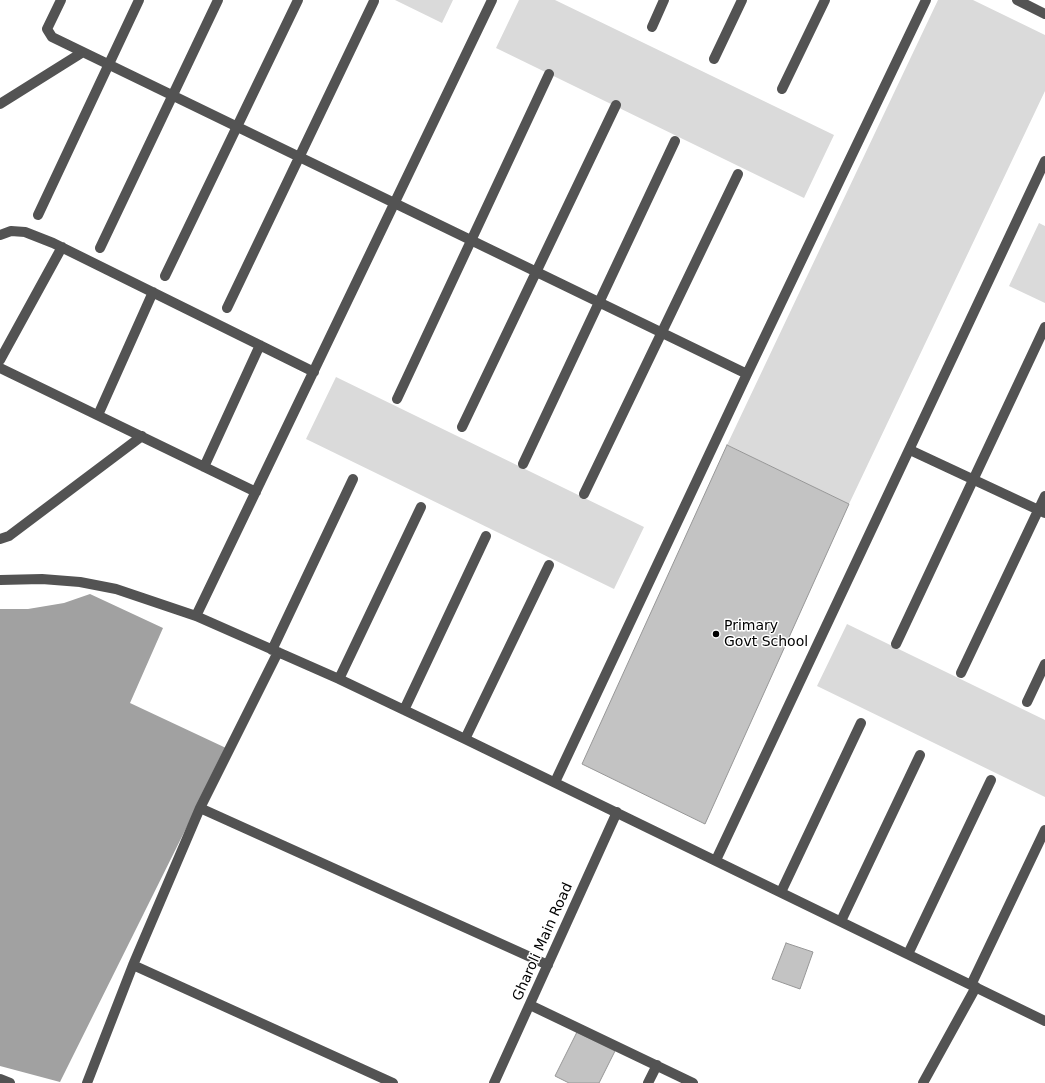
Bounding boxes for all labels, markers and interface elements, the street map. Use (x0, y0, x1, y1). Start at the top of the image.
place label: Primary Govt School (724, 618, 808, 650)
marker: Primary Govt School (711, 629, 721, 639)
street label: Gharoli Main Road (509, 880, 577, 1004)

